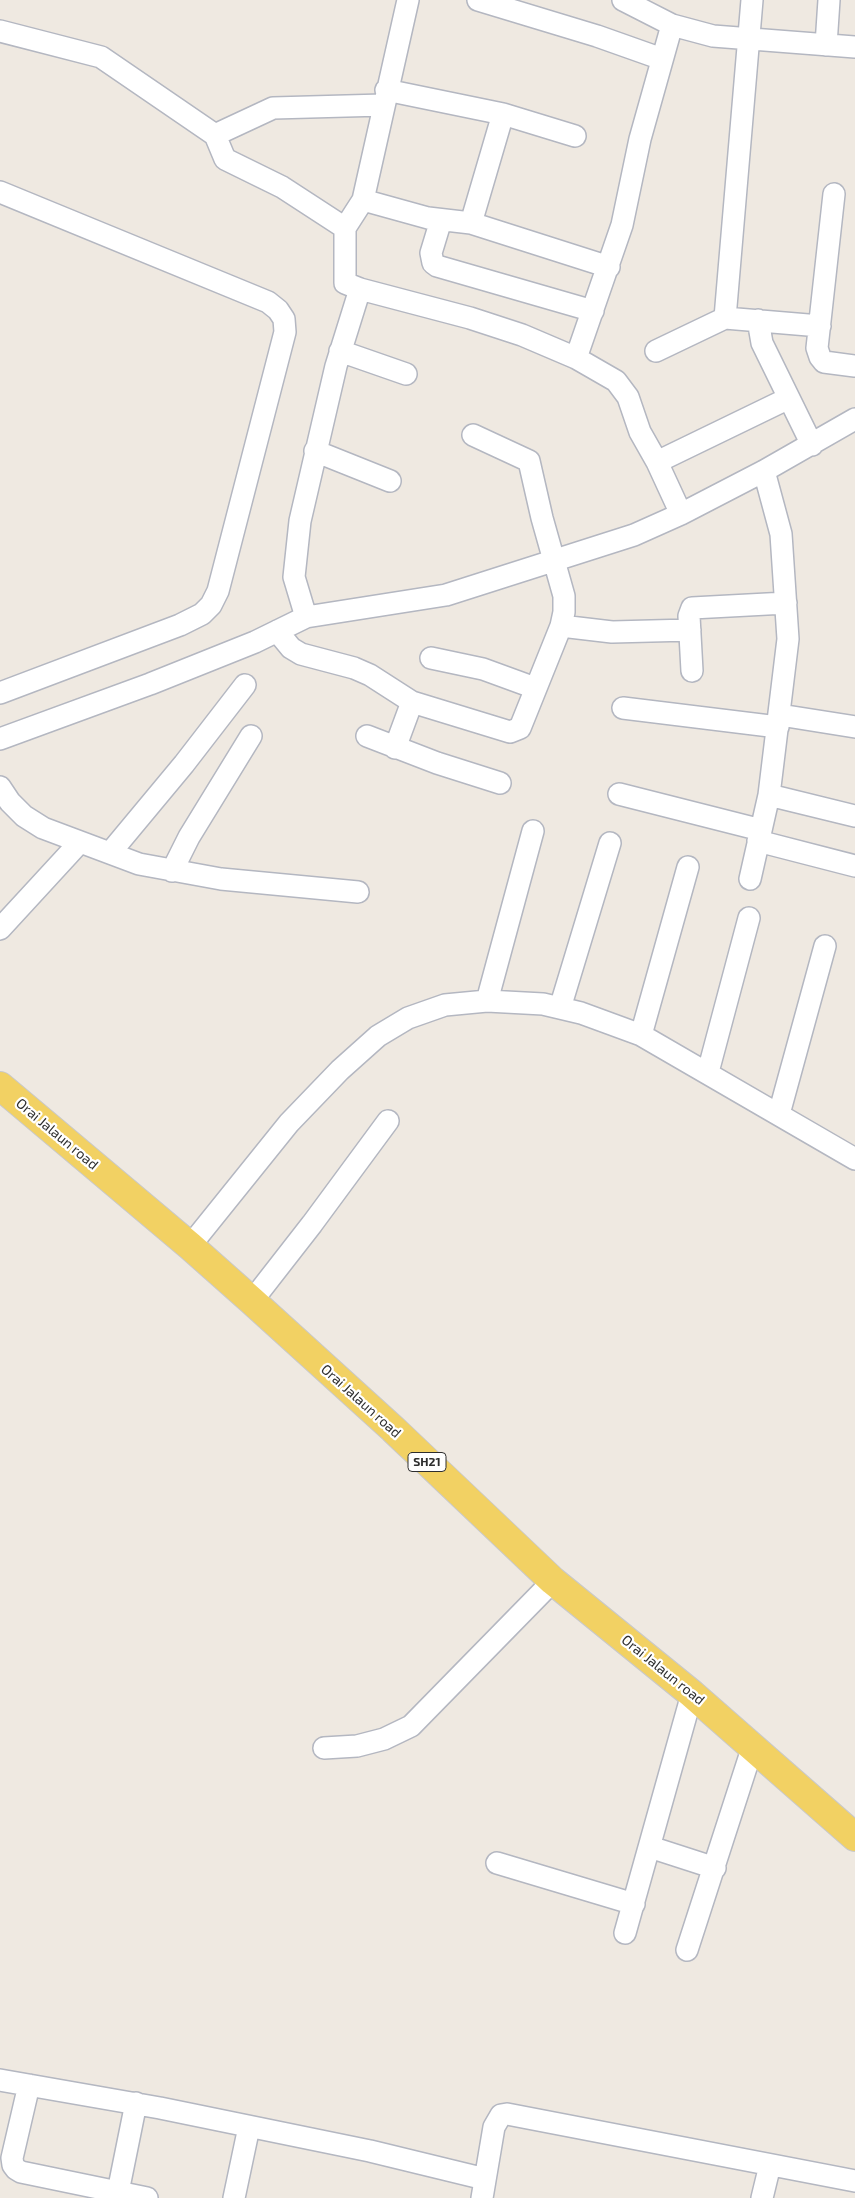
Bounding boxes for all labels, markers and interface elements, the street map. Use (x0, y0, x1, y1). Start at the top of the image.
street label: Orai Jalaun road (13, 1095, 101, 1173)
street label: Orai Jalaun road (318, 1361, 404, 1441)
road number: SH21 (408, 1452, 446, 1471)
street label: Orai Jalaun road (618, 1631, 708, 1709)

